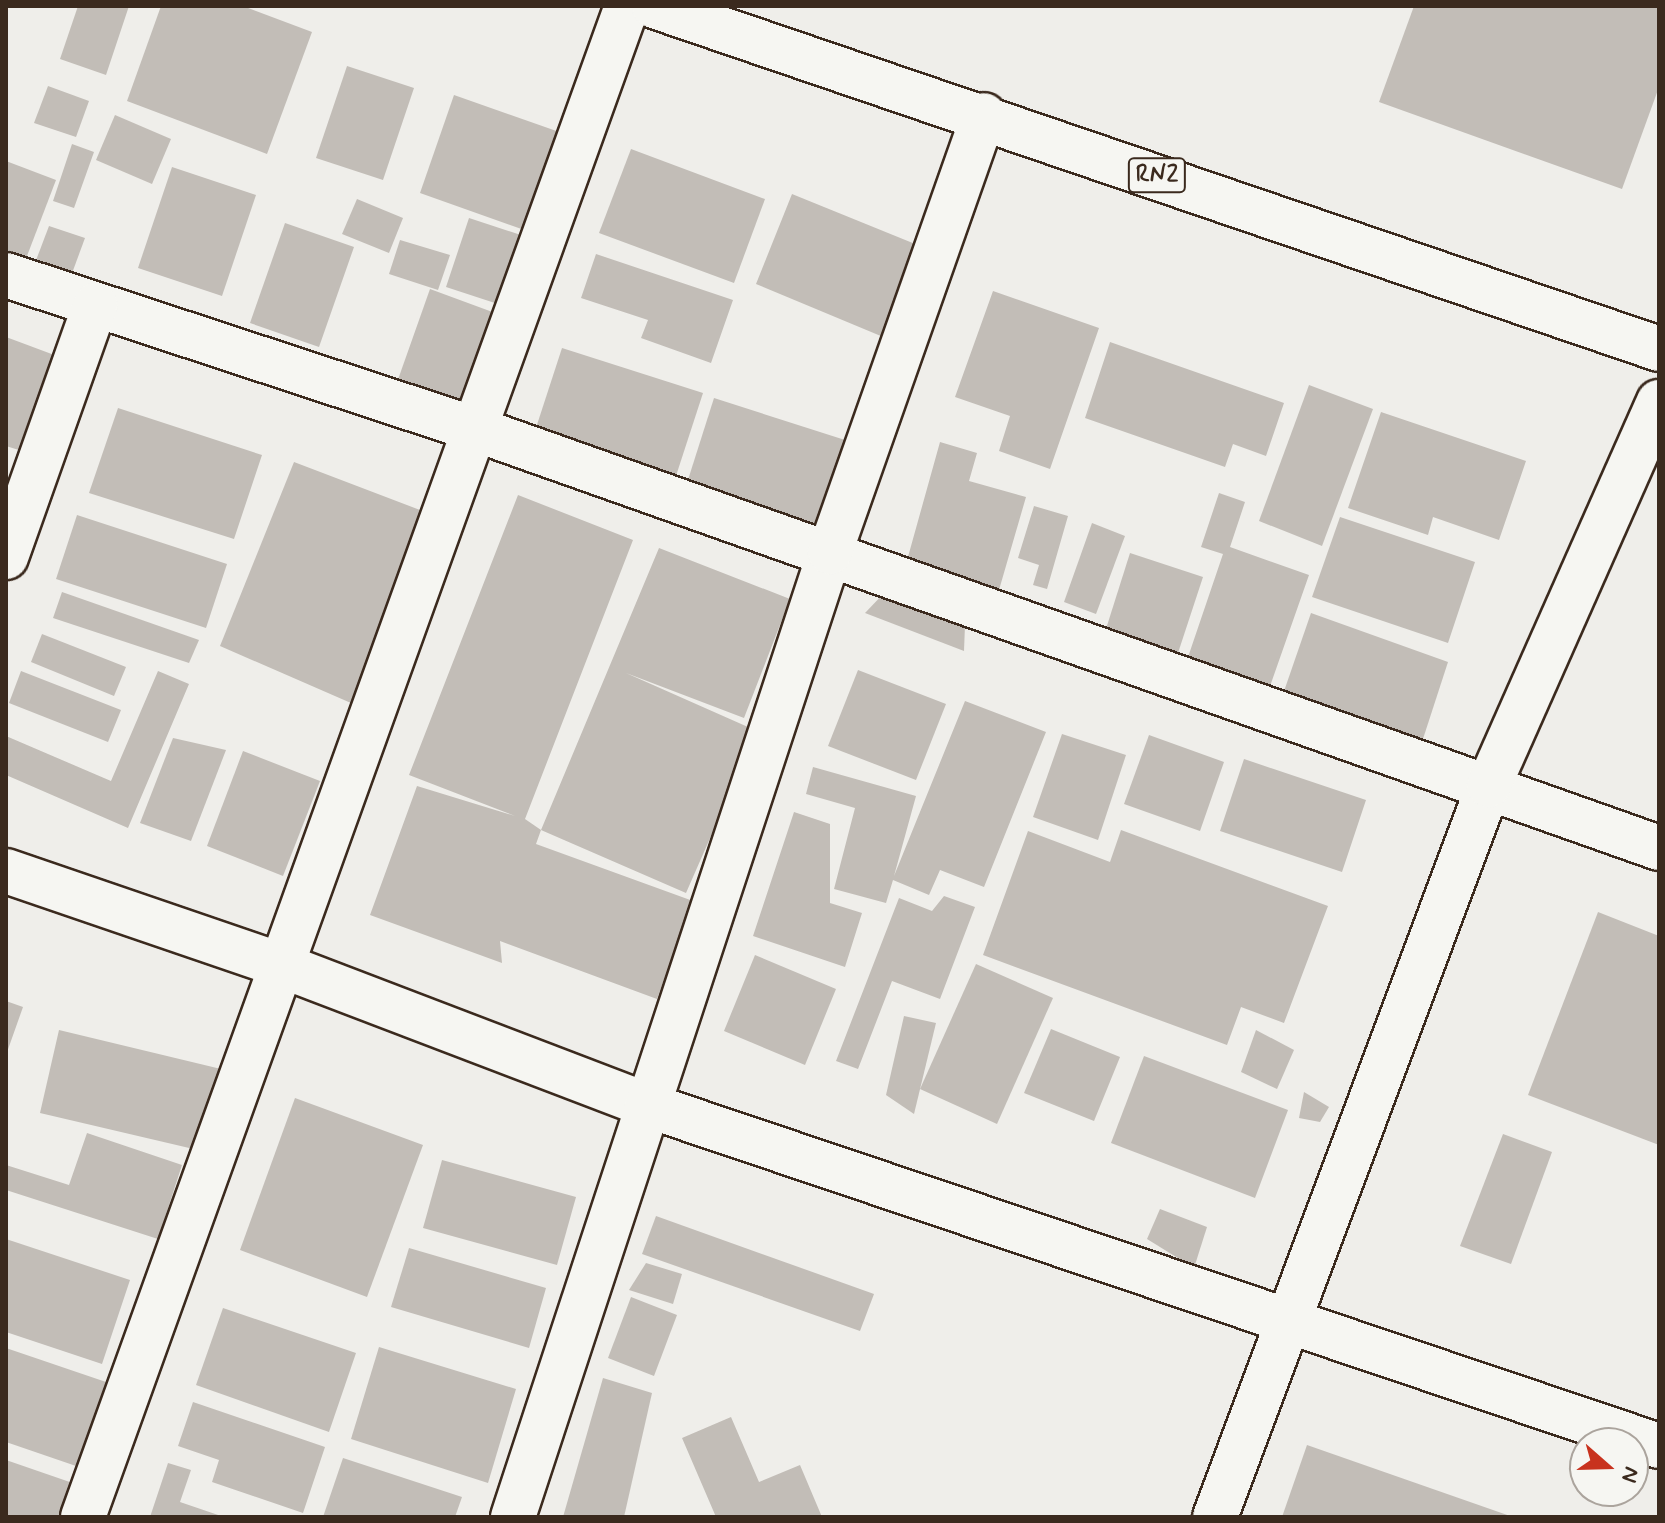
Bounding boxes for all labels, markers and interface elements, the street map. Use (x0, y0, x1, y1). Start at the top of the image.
road number: RN2 (1127, 155, 1187, 195)
north arrow (1569, 1427, 1649, 1507)
text: N (1614, 1463, 1645, 1486)

